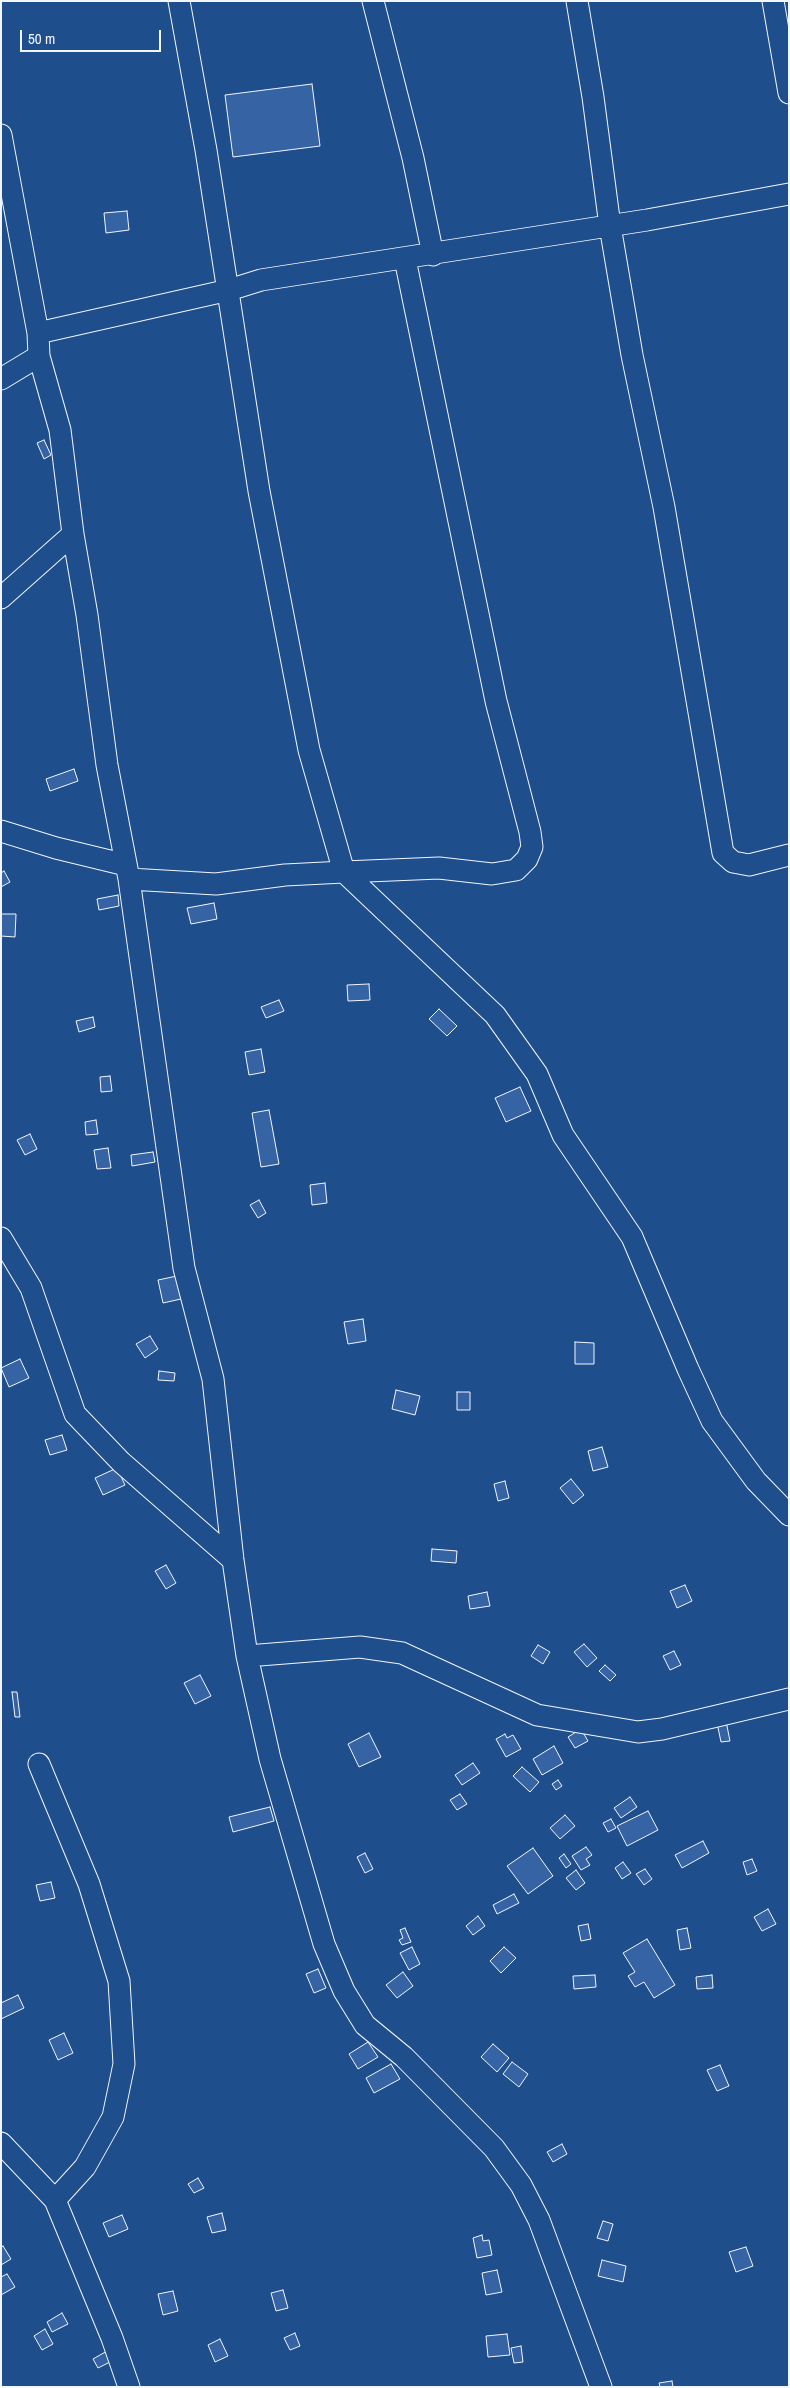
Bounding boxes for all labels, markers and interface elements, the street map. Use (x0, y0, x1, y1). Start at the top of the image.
scale bar (22, 20, 164, 52)
text: 50 m (28, 28, 55, 49)

